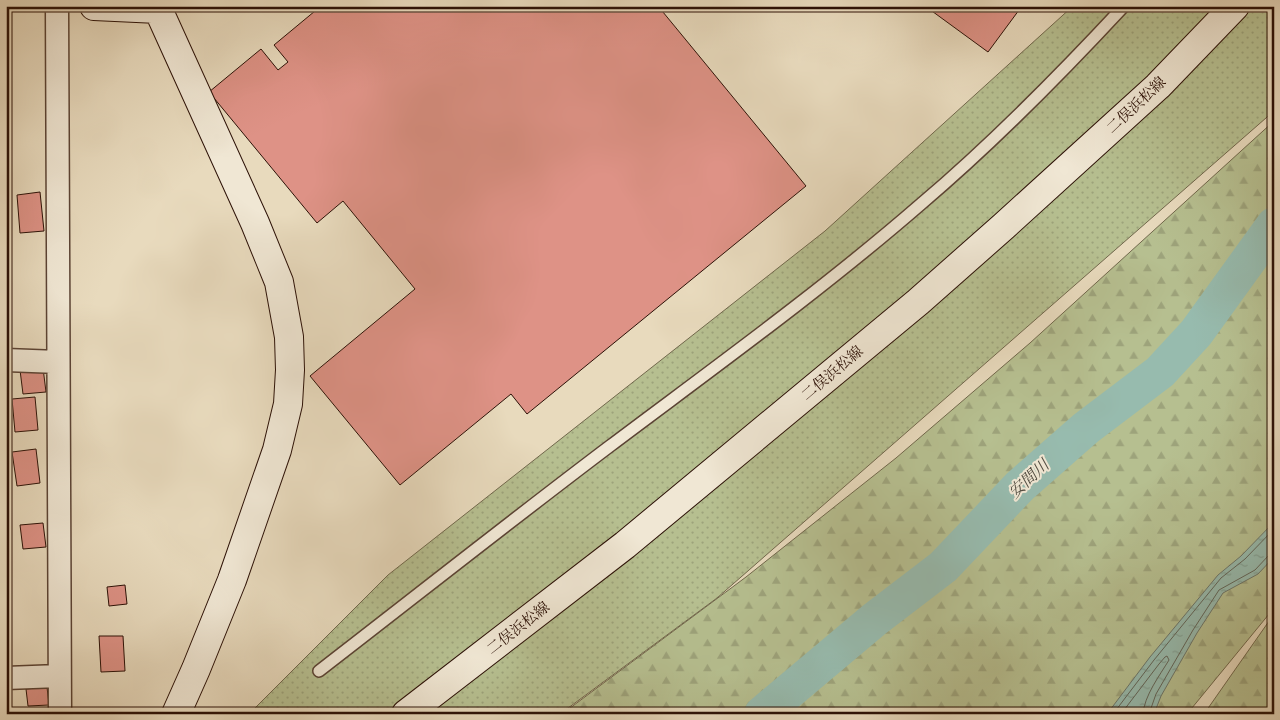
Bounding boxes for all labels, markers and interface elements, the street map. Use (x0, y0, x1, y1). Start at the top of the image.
street label: 二俣浜松線 (1102, 72, 1170, 138)
street label: 二俣浜松線 (797, 341, 867, 405)
water label: 安間川 (1004, 453, 1056, 503)
street label: 二俣浜松線 (482, 597, 554, 659)

